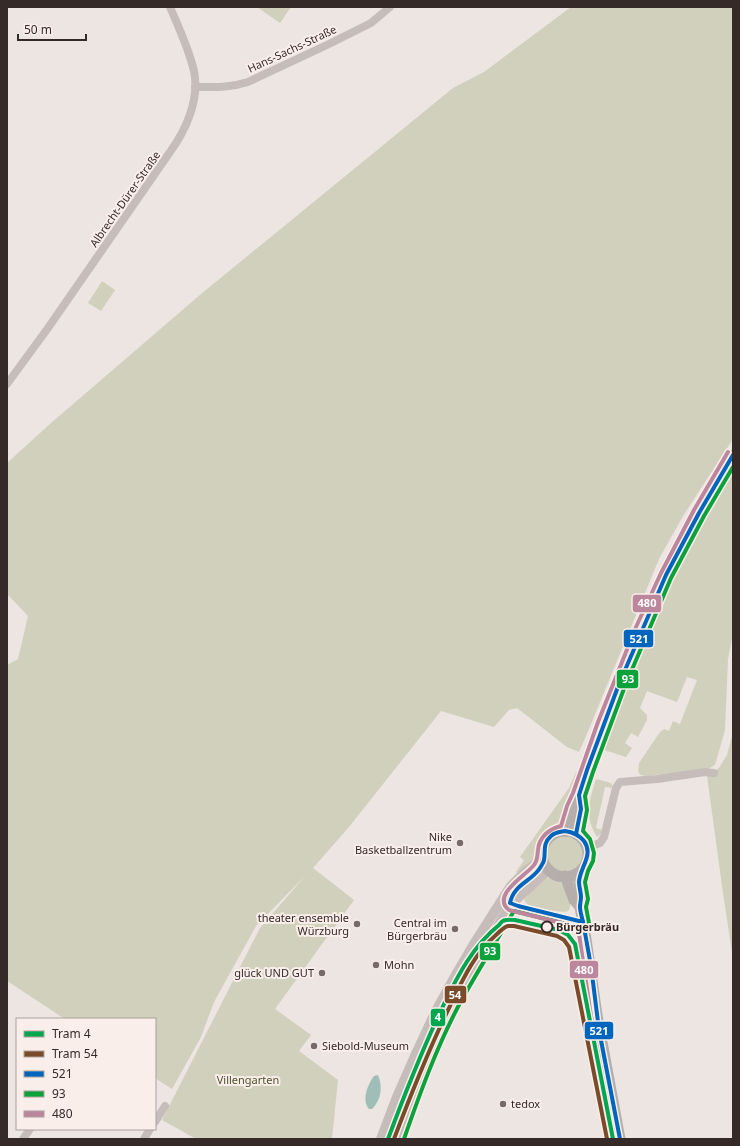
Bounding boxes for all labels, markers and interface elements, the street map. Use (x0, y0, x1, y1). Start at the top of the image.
scale bar (18, 16, 86, 42)
text: 50 m (24, 21, 52, 38)
street label: Hans-Sachs-Straße (245, 21, 339, 76)
street label: Albrecht-Dürer-Straße (86, 148, 163, 250)
line badge: 480 (632, 594, 662, 613)
text: 480 (638, 595, 656, 610)
line badge: 521 (623, 629, 654, 648)
text: 521 (630, 631, 648, 646)
line badge: 93 (616, 669, 639, 689)
text: 93 (622, 671, 634, 686)
place label: Nike Basketballzentrum (355, 829, 452, 857)
marker: Nike Basketballzentrum (455, 838, 465, 848)
place label: theater ensemble Würzburg (258, 910, 349, 938)
place label: Central im Bürgerbräu (387, 915, 447, 943)
marker: theater ensemble Würzburg (352, 919, 362, 929)
place label: Bürgerbräu (556, 919, 619, 934)
marker: Bürgerbräu (540, 920, 554, 934)
marker: Central im Bürgerbräu (450, 924, 460, 934)
line badge: 93 (479, 942, 501, 961)
text: 93 (484, 943, 496, 958)
place label: Mohn (384, 957, 414, 972)
marker: Mohn (371, 960, 381, 970)
line badge: 480 (569, 960, 599, 979)
text: 480 (575, 962, 593, 977)
place label: glück UND GUT (234, 965, 314, 980)
marker: glück UND GUT (317, 968, 327, 978)
line badge: 54 (444, 985, 467, 1004)
text: 54 (449, 987, 462, 1002)
line badge: 4 (430, 1008, 446, 1027)
text: 4 (435, 1009, 442, 1024)
legend (16, 1018, 156, 1130)
line badge: 521 (584, 1021, 614, 1040)
text: 521 (590, 1023, 608, 1038)
text: Tram 4 (52, 1025, 91, 1042)
place label: Siebold-Museum (322, 1038, 409, 1053)
marker: Siebold-Museum (309, 1041, 319, 1051)
text: Tram 54 (52, 1045, 98, 1062)
text: 521 (52, 1065, 73, 1082)
park label: Villengarten (217, 1072, 279, 1087)
text: 93 (52, 1085, 66, 1102)
place label: tedox (511, 1096, 540, 1111)
marker: tedox (498, 1099, 508, 1109)
text: 480 (52, 1105, 73, 1122)

